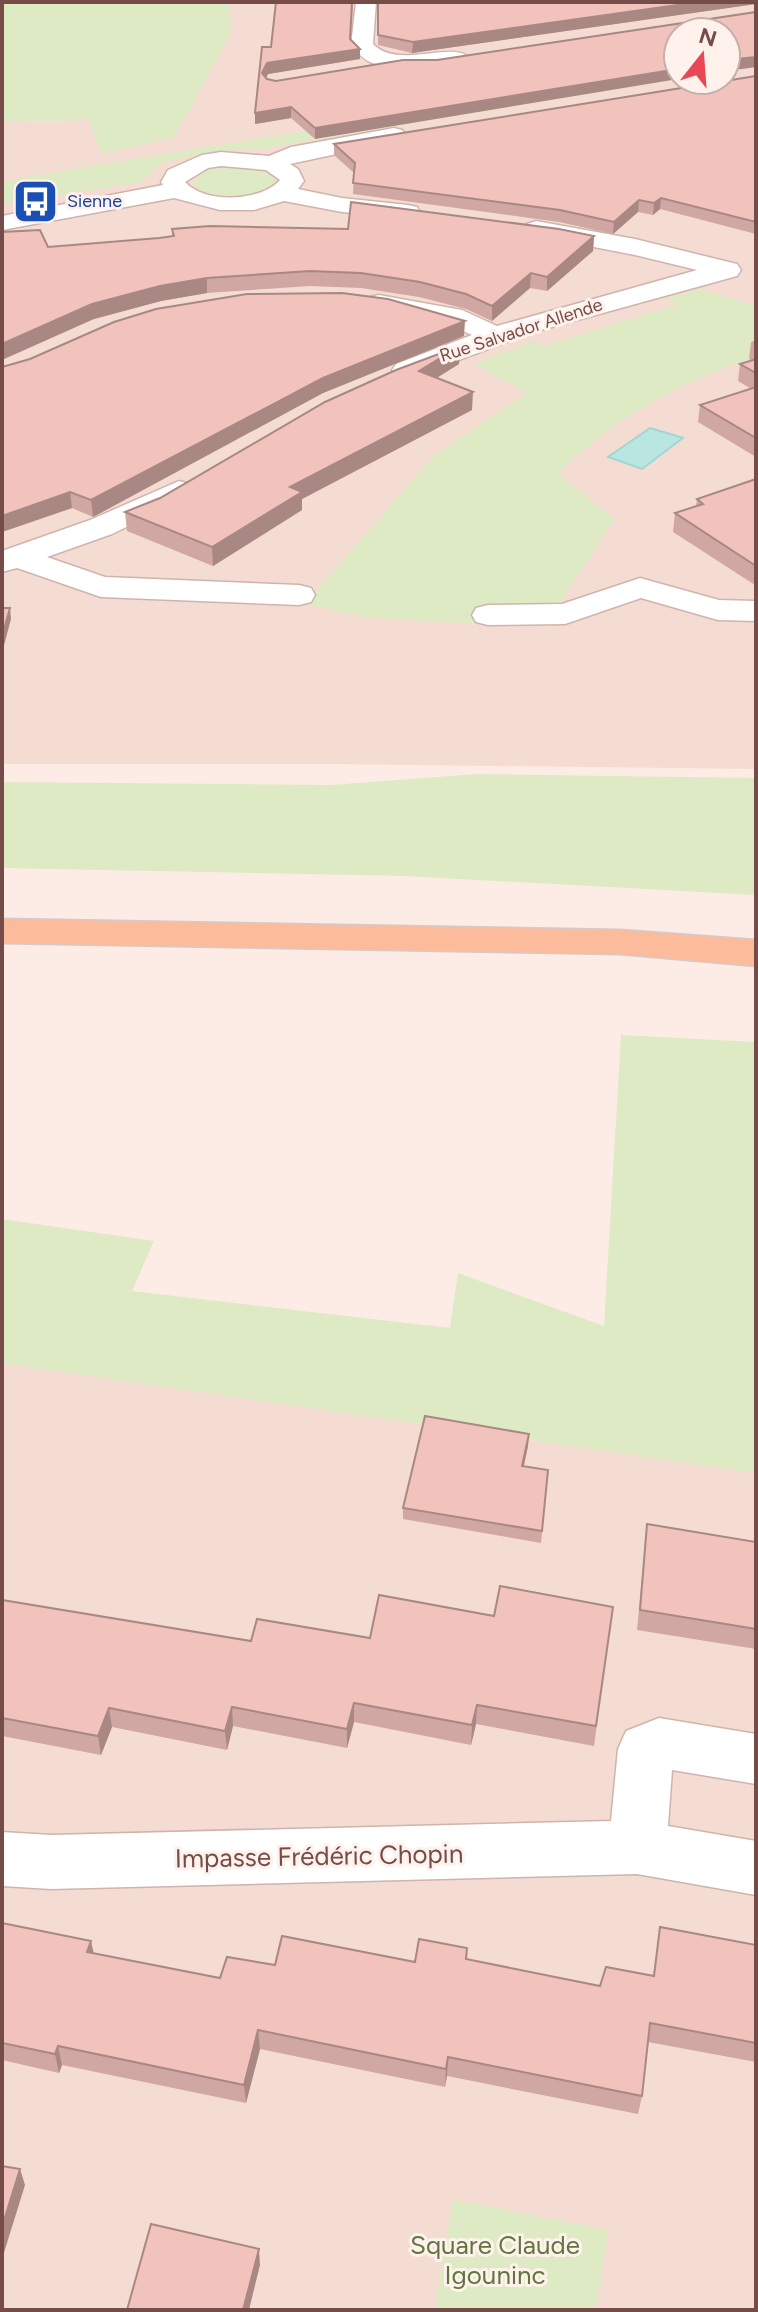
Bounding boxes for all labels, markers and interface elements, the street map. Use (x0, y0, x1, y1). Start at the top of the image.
north arrow (662, 16, 742, 96)
text: N (696, 22, 720, 53)
bus stop icon: Sienne (12, 177, 60, 225)
place label: Sienne (67, 190, 122, 212)
street label: Rue Salvador Allende (437, 293, 605, 367)
street label: Impasse Frédéric Chopin (174, 1837, 464, 1875)
park label: Square Claude Igouninc (410, 2229, 580, 2291)

